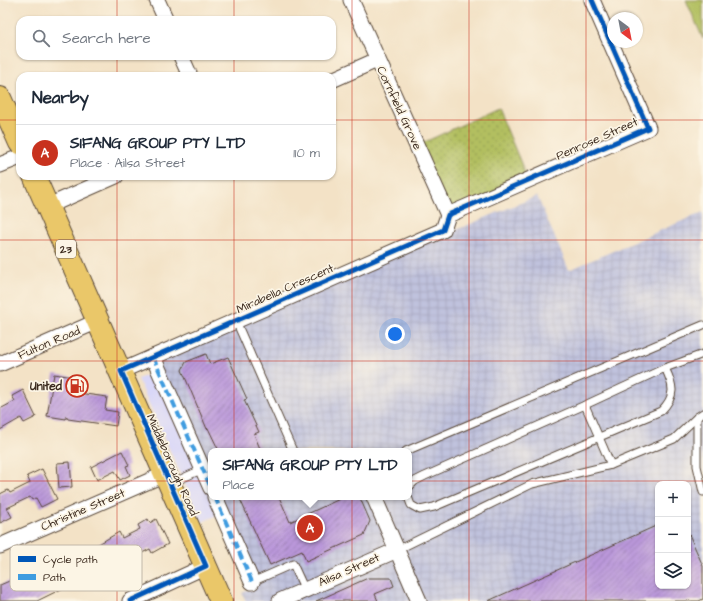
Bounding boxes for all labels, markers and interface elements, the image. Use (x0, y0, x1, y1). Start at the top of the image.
north arrow (607, 12, 643, 48)
search box (16, 16, 336, 60)
icon: search (30, 27, 52, 49)
text: Search here (62, 28, 151, 49)
street label: Cornfield Grove (372, 63, 426, 153)
text: Nearby (32, 86, 89, 110)
street label: Penrose Street (553, 113, 641, 165)
text: SIFANG GROUP PTY LTD (70, 133, 245, 154)
text: A (41, 144, 49, 162)
text: 110 m (293, 144, 320, 162)
text: Place · Ailsa Street (70, 154, 185, 172)
road number: 23 (56, 240, 76, 258)
street label: Mirabella Crescent (234, 260, 337, 318)
street label: Fulton Road (15, 322, 83, 364)
your location (385, 324, 405, 344)
fuel station icon: United (64, 373, 90, 399)
place label: United (29, 378, 63, 395)
street label: Middleborough Road (141, 411, 202, 519)
popup (208, 448, 412, 500)
text: SIFANG GROUP PTY LTD (222, 455, 398, 476)
text: Place (222, 476, 255, 494)
map controls (655, 481, 691, 589)
button: + (655, 481, 691, 517)
street label: Christine Street (38, 485, 128, 535)
pin: A (297, 513, 323, 543)
button: − (655, 517, 691, 553)
legend (10, 545, 142, 591)
street label: Ailsa Street (316, 549, 382, 591)
text: Cycle path (43, 552, 98, 568)
button: layers (655, 553, 691, 589)
text: Path (43, 570, 66, 585)

